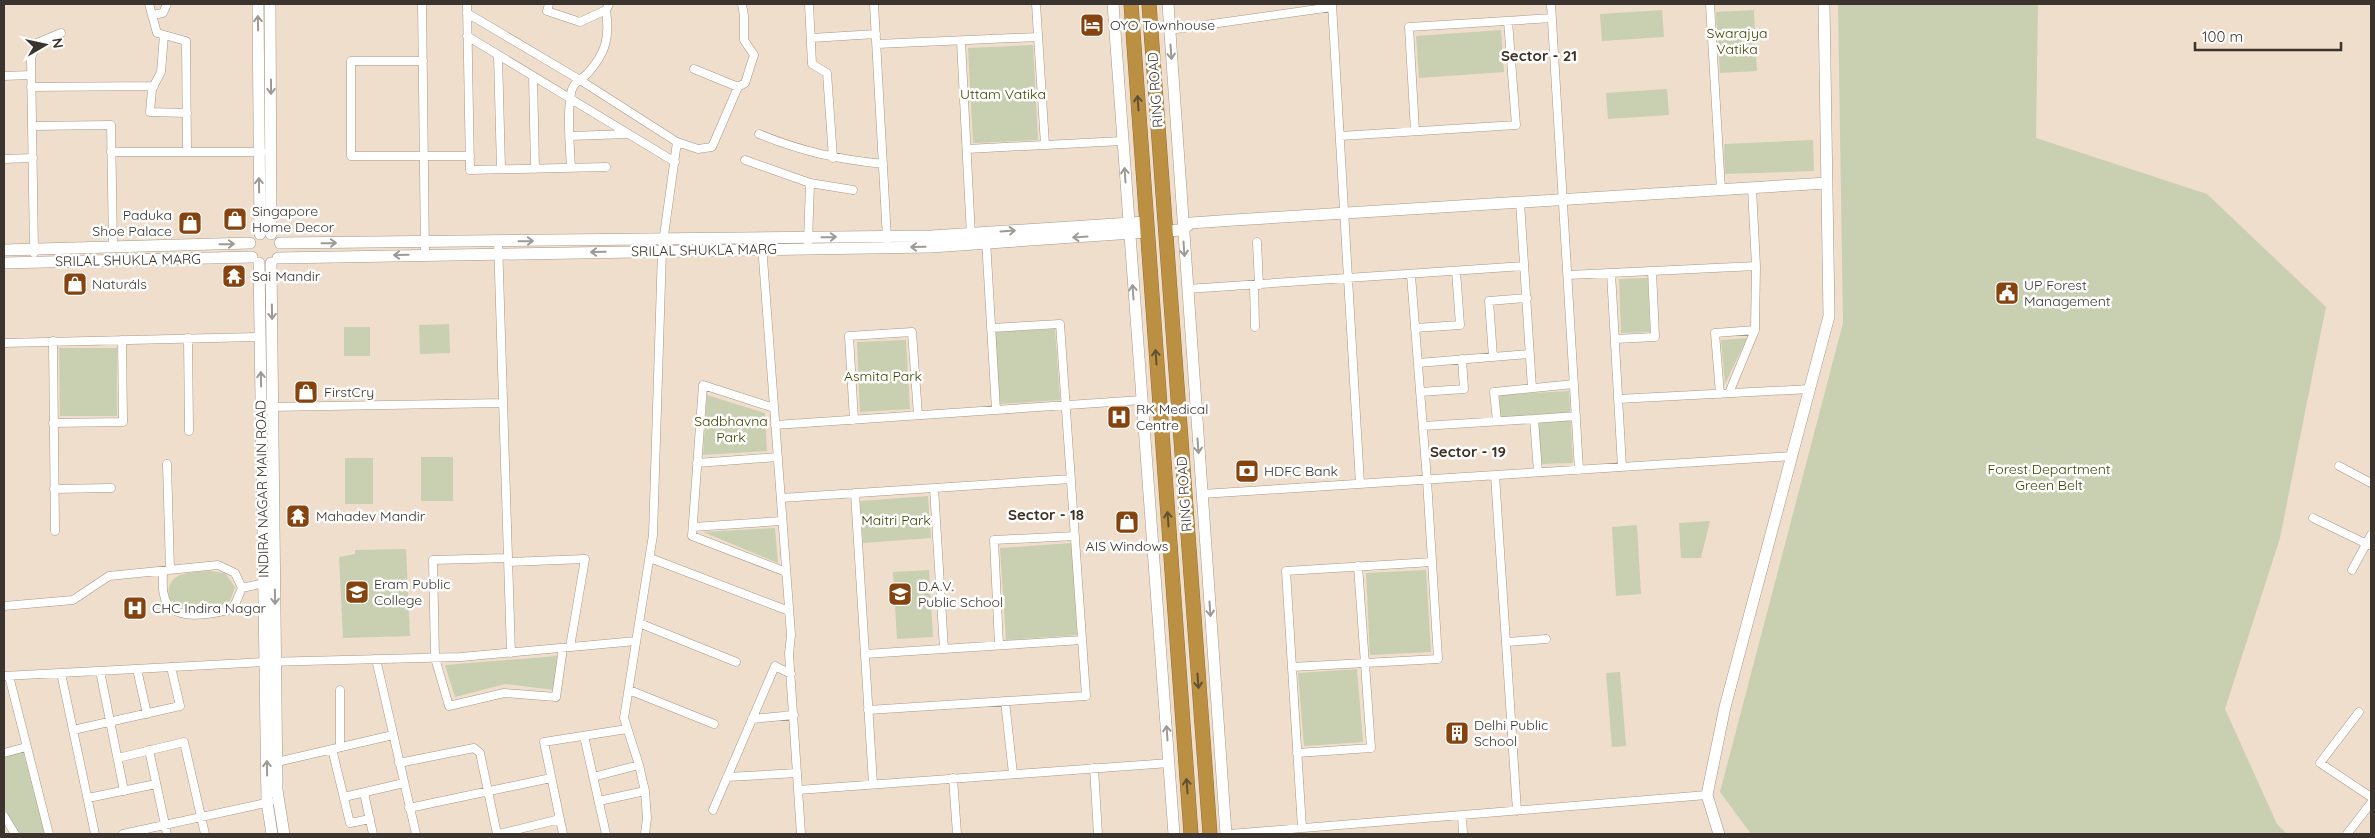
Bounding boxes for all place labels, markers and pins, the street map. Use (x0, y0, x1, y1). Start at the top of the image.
hotel icon: OYO Townhouse (1079, 12, 1105, 38)
place label: OYO Townhouse (1110, 16, 1215, 34)
place label: Singapore Home Decor (252, 202, 335, 236)
place label: Paduka Shoe Palace (92, 206, 172, 240)
shop icon: Singapore Home Decor (222, 206, 248, 232)
shop icon: Paduka Shoe Palace (177, 210, 203, 236)
temple icon: Sai Mandir (221, 263, 247, 289)
place label: Sai Mandir (252, 267, 321, 285)
shop icon: Naturáls (62, 271, 88, 297)
place label: Naturáls (92, 275, 147, 293)
place label: UP Forest Management (2024, 276, 2111, 310)
public building icon: UP Forest Management (1994, 280, 2020, 306)
shop icon: FirstCry (293, 379, 319, 405)
place label: FirstCry (324, 383, 374, 401)
place label: RK Medical Centre (1136, 400, 1209, 434)
hospital icon: RK Medical Centre (1106, 404, 1132, 430)
bank icon: HDFC Bank (1234, 458, 1260, 484)
place label: HDFC Bank (1264, 462, 1338, 480)
temple icon: Mahadev Mandir (285, 503, 311, 529)
place label: Mahadev Mandir (316, 507, 426, 525)
shop icon: AIS Windows (1114, 509, 1140, 535)
place label: AIS Windows (1086, 537, 1168, 555)
place label: Eram Public College (374, 575, 450, 609)
place label: D.A.V. Public School (918, 577, 1003, 611)
school or university icon: Eram Public College (344, 579, 370, 605)
school or university icon: D.A.V. Public School (887, 581, 913, 607)
hospital icon: CHC Indira Nagar (122, 595, 148, 621)
place label: CHC Indira Nagar (152, 599, 267, 617)
place label: Delhi Public School (1474, 716, 1548, 750)
building icon: Delhi Public School (1444, 720, 1470, 746)

